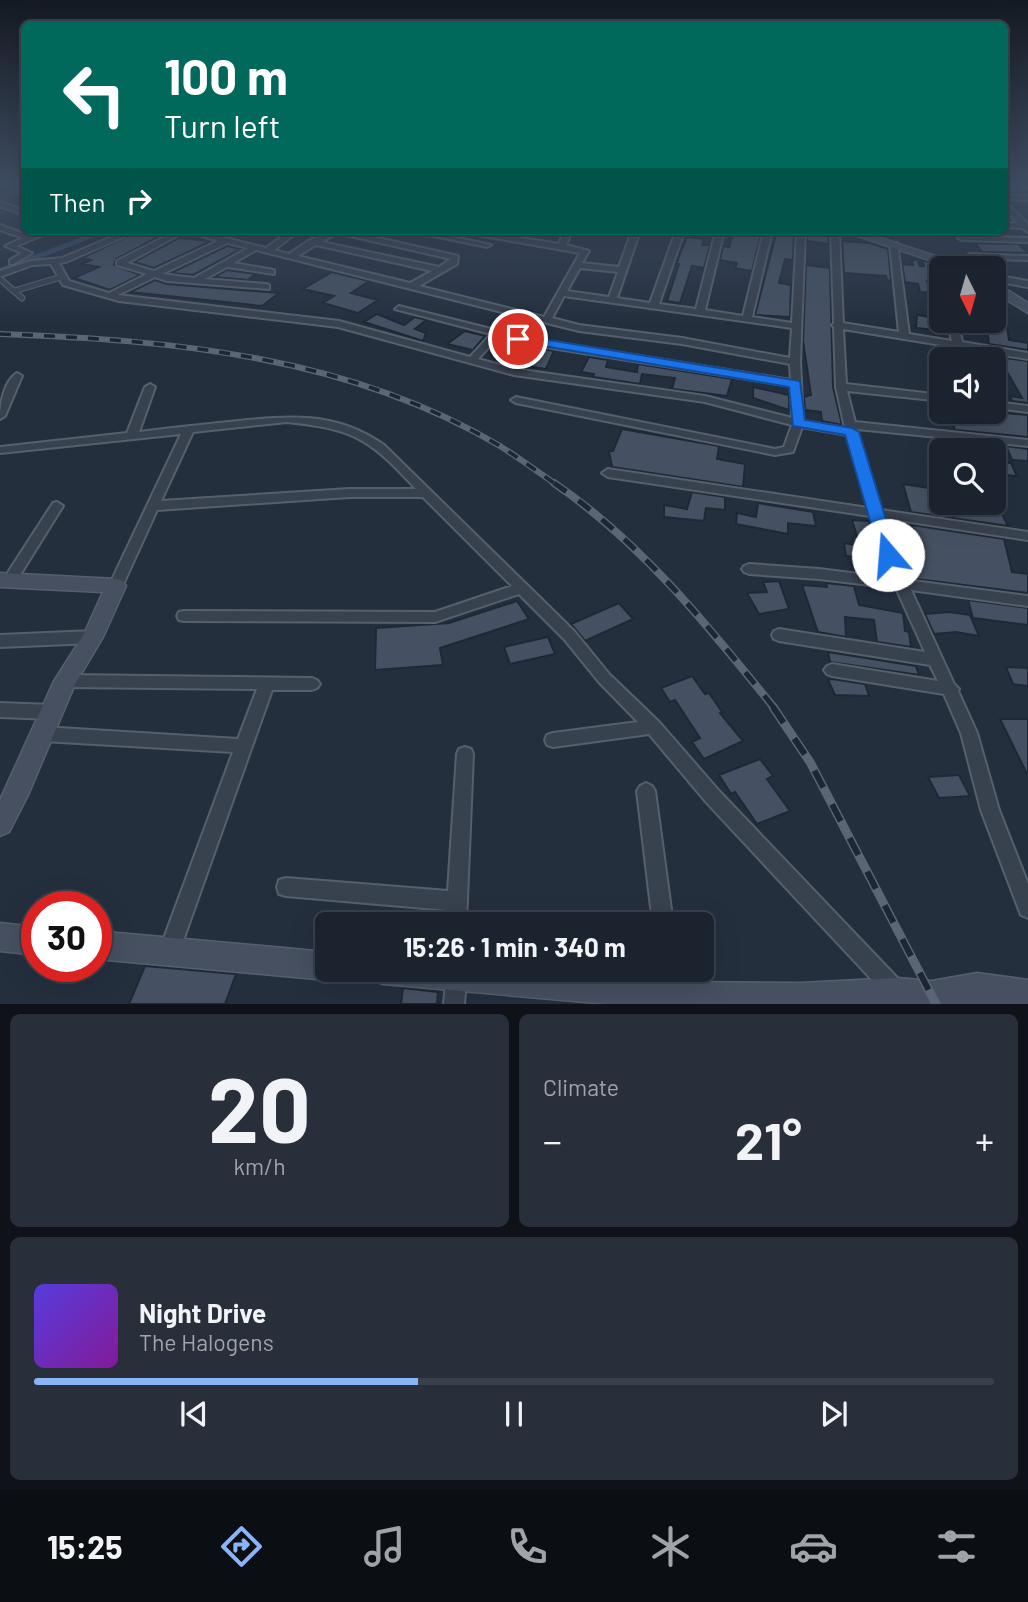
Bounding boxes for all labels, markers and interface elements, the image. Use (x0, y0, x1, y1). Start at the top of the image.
text: 100 m (164, 46, 288, 105)
icon: left (49, 49, 140, 140)
text: Turn left (164, 106, 281, 144)
icon: right (120, 182, 158, 220)
text: Then (49, 186, 106, 217)
north arrow (929, 256, 1006, 332)
map controls (929, 256, 1006, 515)
pin (488, 309, 548, 369)
icon: arrive (499, 320, 537, 358)
button: sound (929, 347, 1006, 424)
button: search (929, 438, 1006, 515)
position arrow (851, 518, 925, 592)
speed limit sign: 30 (21, 891, 112, 982)
text: 15:26 · 1 min · 340 m (403, 931, 626, 962)
text: 20 (208, 1052, 311, 1161)
text: Climate (543, 1073, 619, 1101)
text: 21° (735, 1108, 802, 1170)
text: − (543, 1117, 562, 1163)
text: + (975, 1117, 994, 1163)
text: km/h (233, 1152, 286, 1180)
text: Night Drive (139, 1297, 266, 1328)
text: The Halogens (139, 1328, 274, 1356)
icon: previous (175, 1395, 213, 1433)
icon: pause (495, 1395, 533, 1433)
icon: next (815, 1395, 853, 1433)
icon: directions (217, 1522, 266, 1571)
icon: music (360, 1522, 409, 1571)
icon: phone (503, 1522, 552, 1571)
icon: climate (646, 1522, 695, 1571)
icon: car (789, 1522, 838, 1571)
icon: filters (932, 1522, 981, 1571)
text: 15:25 (47, 1527, 122, 1565)

